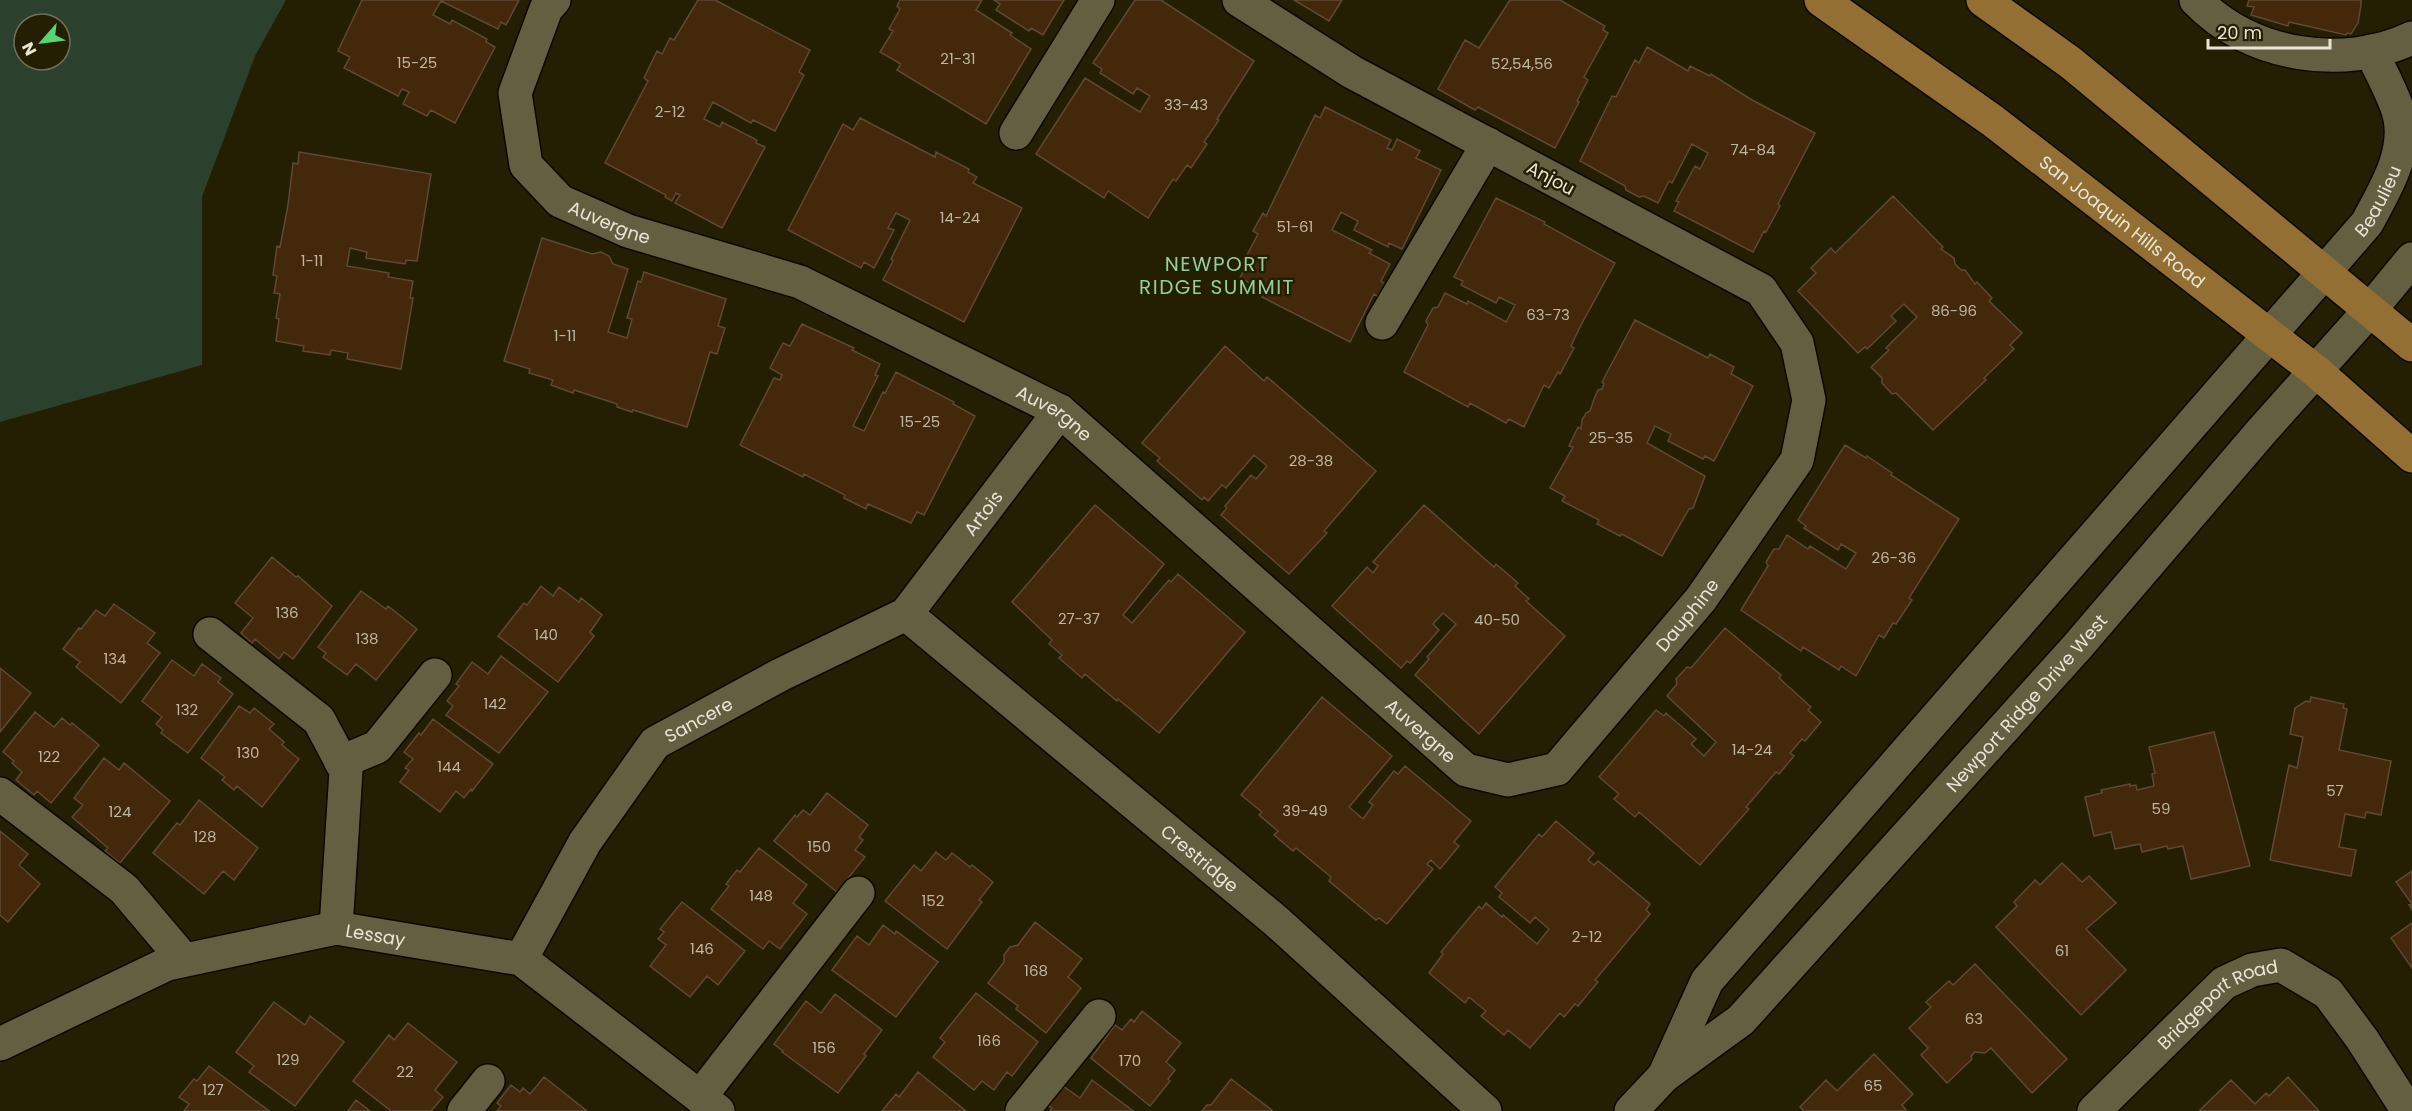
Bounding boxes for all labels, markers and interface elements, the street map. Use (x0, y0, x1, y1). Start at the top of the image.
north arrow (12, 12, 72, 72)
scale bar (2208, 12, 2330, 50)
text: 20 m (2217, 20, 2262, 45)
text: N (16, 38, 42, 60)
house number: 21-31 (940, 48, 976, 69)
house number: 15-25 (397, 52, 437, 73)
house number: 52,54,56 (1491, 53, 1553, 74)
house number: 33-43 (1164, 94, 1208, 115)
house number: 2-12 (655, 101, 685, 122)
house number: 74-84 (1731, 139, 1775, 160)
street label: San Joaquin Hills Road (2034, 149, 2211, 293)
street label: Anjou (1523, 155, 1579, 201)
street label: Beaulieu (2348, 162, 2407, 242)
street label: Auvergne (565, 194, 654, 250)
house number: 14-24 (940, 207, 980, 228)
house number: 51-61 (1277, 216, 1313, 237)
house number: 1-11 (301, 250, 323, 271)
district label: NEWPORT RIDGE SUMMIT (1139, 250, 1295, 301)
house number: 86-96 (1931, 300, 1977, 321)
house number: 63-73 (1526, 304, 1570, 325)
house number: 1-11 (554, 325, 576, 346)
street label: Auvergne (1012, 379, 1098, 446)
house number: 15-25 (900, 411, 940, 432)
house number: 25-35 (1589, 427, 1633, 448)
house number: 28-38 (1289, 450, 1333, 471)
street label: Artois (958, 485, 1008, 541)
house number: 26-36 (1872, 547, 1916, 568)
street label: Dauphine (1650, 573, 1724, 656)
house number: 136 (275, 602, 299, 623)
house number: 27-37 (1058, 608, 1100, 629)
street label: Newport Ridge Drive West (1940, 608, 2113, 797)
house number: 40-50 (1474, 609, 1520, 630)
house number: 140 (534, 624, 558, 645)
house number: 138 (355, 628, 379, 649)
house number: 134 (103, 648, 127, 669)
street label: Sancere (660, 691, 737, 748)
street label: Auvergne (1380, 692, 1462, 768)
house number: 142 (484, 693, 506, 714)
house number: 132 (176, 699, 198, 720)
house number: 14-24 (1732, 739, 1772, 760)
house number: 130 (236, 742, 260, 763)
house number: 122 (38, 746, 60, 767)
house number: 144 (437, 756, 461, 777)
house number: 57 (2326, 780, 2344, 801)
house number: 59 (2152, 798, 2170, 819)
house number: 39-49 (1282, 800, 1328, 821)
house number: 124 (109, 801, 131, 822)
street label: Crestridge (1156, 818, 1244, 898)
house number: 128 (194, 826, 216, 847)
house number: 150 (807, 836, 831, 857)
house number: 148 (749, 885, 773, 906)
house number: 152 (922, 890, 944, 911)
street label: Lessay (344, 917, 407, 952)
house number: 2-12 (1572, 926, 1602, 947)
house number: 146 (690, 938, 714, 959)
house number: 61 (2055, 940, 2069, 961)
street label: Bridgeport Road (2151, 953, 2280, 1055)
house number: 168 (1024, 960, 1048, 981)
house number: 63 (1965, 1008, 1983, 1029)
house number: 166 (977, 1030, 1001, 1051)
house number: 156 (812, 1037, 836, 1058)
house number: 129 (277, 1049, 299, 1070)
house number: 170 (1119, 1050, 1141, 1071)
house number: 22 (396, 1061, 414, 1082)
house number: 65 (1864, 1075, 1882, 1096)
house number: 127 (202, 1079, 224, 1100)

